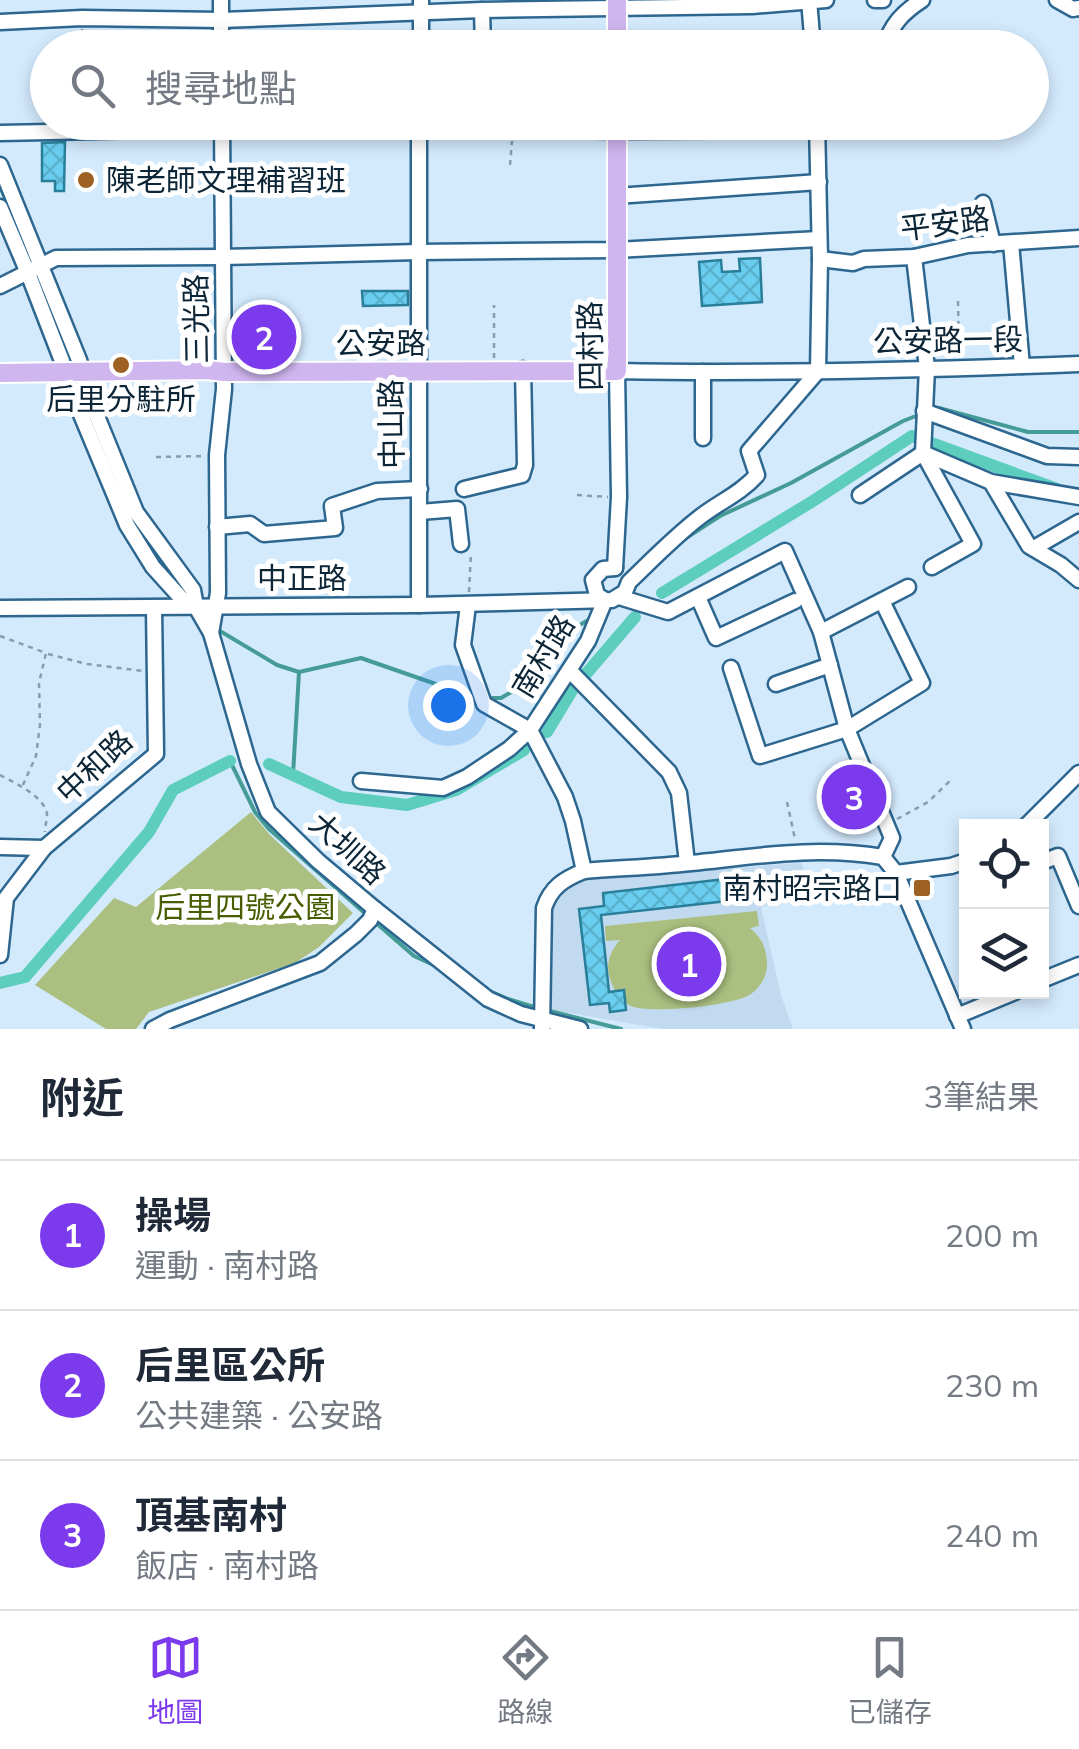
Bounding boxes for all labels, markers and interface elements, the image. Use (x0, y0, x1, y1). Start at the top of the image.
search box (30, 30, 1049, 140)
icon: search (65, 58, 120, 113)
text: 搜尋地點 (145, 64, 297, 112)
place label: 陳老師文理補習班 (106, 161, 346, 199)
marker: 陳老師文理補習班 (75, 169, 97, 191)
street label: 平安路 (898, 199, 992, 247)
street label: 三光路 (176, 274, 216, 364)
pin: 2 (232, 300, 296, 374)
street label: 四村路 (570, 301, 610, 391)
street label: 公安路一段 (873, 320, 1023, 360)
street label: 公安路 (336, 324, 426, 362)
marker: 后里分駐所 (110, 354, 132, 376)
street label: 中山路 (371, 379, 411, 469)
place label: 后里分駐所 (46, 380, 196, 418)
street label: 中正路 (257, 559, 347, 597)
street label: 南村路 (504, 608, 582, 704)
your location (423, 680, 474, 731)
street label: 中和路 (48, 721, 140, 811)
pin: 3 (822, 760, 886, 834)
street label: 大圳路 (302, 804, 394, 892)
map controls (959, 819, 1049, 999)
button: locate (959, 819, 1049, 909)
place label: 南村昭宗路口 (722, 869, 902, 907)
marker: 南村昭宗路口 (911, 877, 933, 899)
park label: 后里四號公園 (155, 888, 335, 926)
button: layers (959, 909, 1049, 999)
pin: 1 (656, 926, 722, 1002)
text: 附近 (40, 1071, 124, 1124)
text: 3筆結果 (924, 1076, 1039, 1116)
text: 操場 (135, 1191, 211, 1239)
text: 1 (63, 1215, 82, 1255)
text: 200 m (945, 1215, 1039, 1255)
text: 運動 · 南村路 (135, 1245, 319, 1285)
text: 后里區公所 (135, 1341, 325, 1389)
text: 2 (63, 1365, 82, 1405)
text: 230 m (945, 1365, 1039, 1405)
text: 公共建築 · 公安路 (135, 1395, 383, 1435)
text: 頂基南村 (135, 1491, 287, 1539)
text: 3 (63, 1515, 82, 1555)
text: 240 m (945, 1515, 1039, 1555)
text: 飯店 · 南村路 (135, 1545, 319, 1585)
tab: 地圖 (147, 1630, 203, 1730)
tab: 路線 (497, 1630, 554, 1730)
tab: 已儲存 (848, 1630, 932, 1730)

